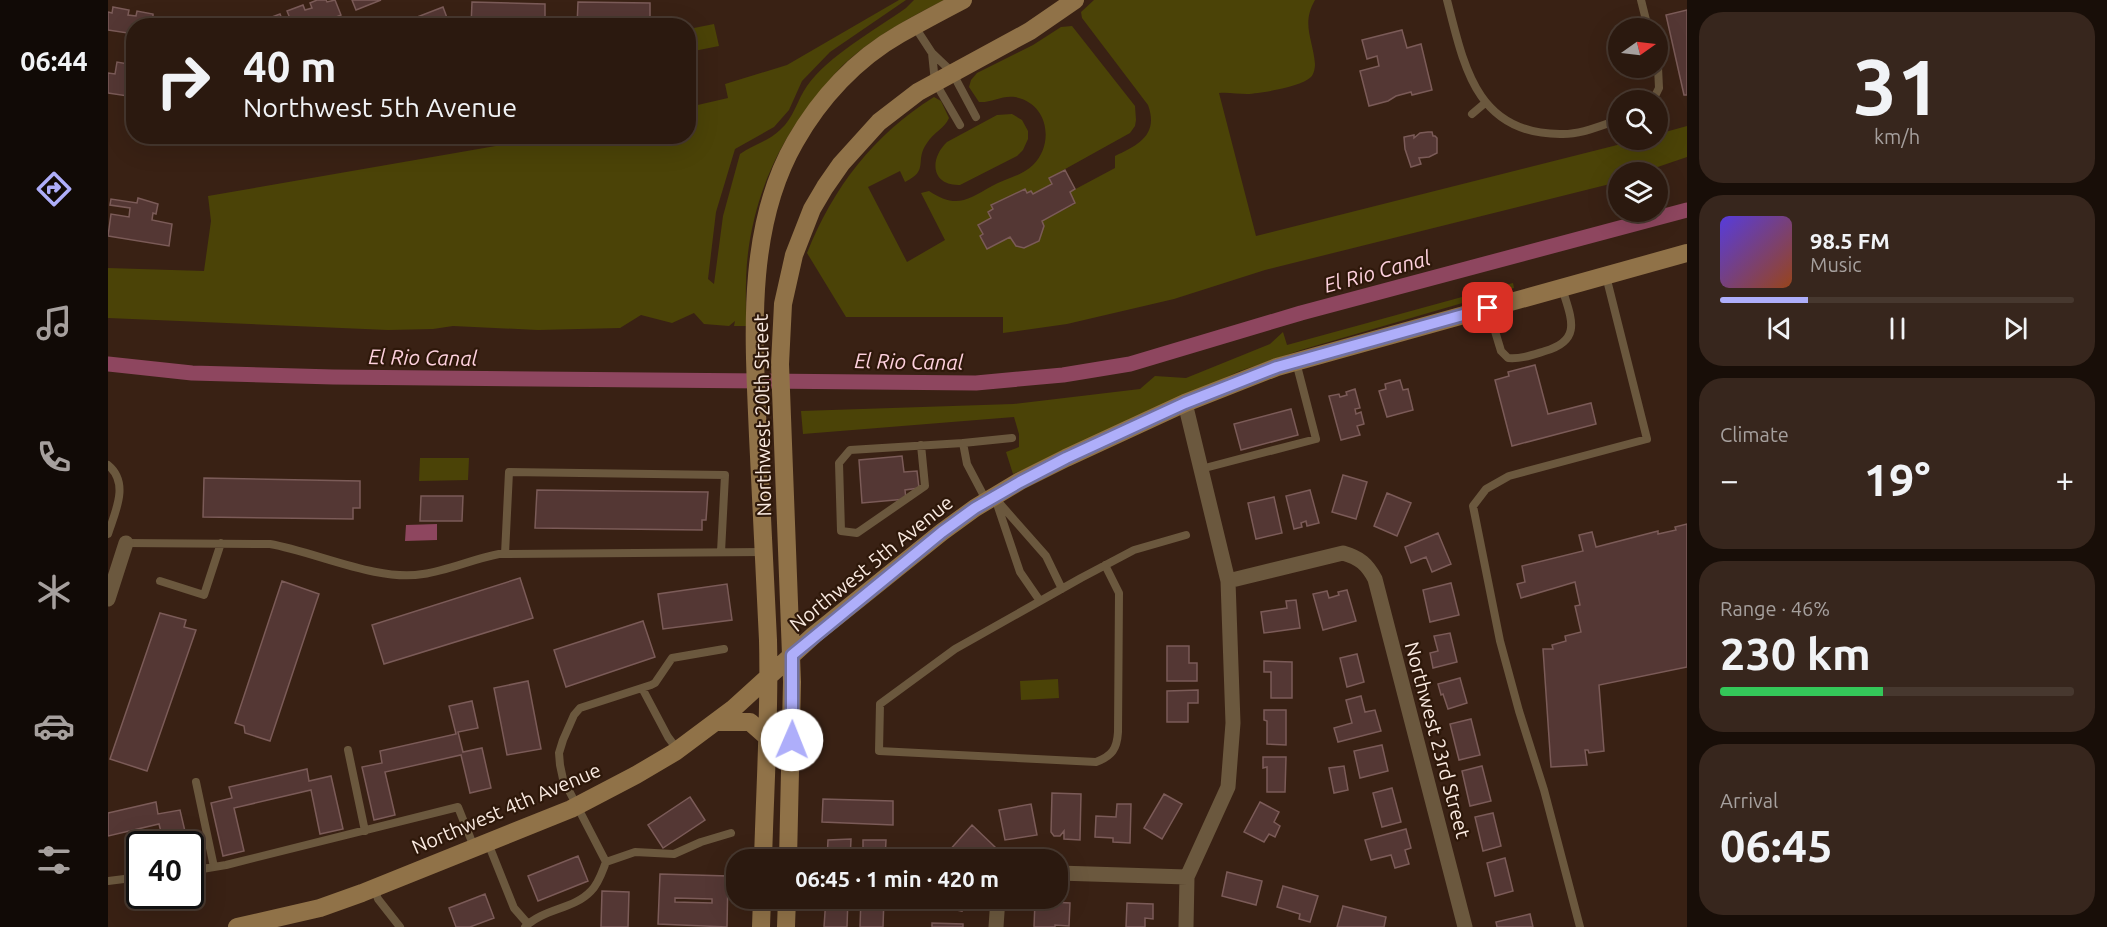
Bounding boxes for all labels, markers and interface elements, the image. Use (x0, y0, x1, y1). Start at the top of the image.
north arrow (1608, 18, 1668, 78)
map controls (1608, 18, 1668, 222)
icon: right (144, 42, 222, 120)
text: 31 (1853, 42, 1941, 130)
text: 40 m (243, 43, 337, 90)
text: 06:44 (20, 46, 88, 76)
button: search (1608, 90, 1668, 150)
text: Northwest 5th Avenue (243, 92, 517, 122)
text: km/h (1874, 125, 1920, 148)
button: layers (1608, 162, 1668, 222)
icon: directions (33, 168, 75, 210)
text: 98.5 FM (1810, 228, 1890, 253)
water label: El Rio Canal (1321, 245, 1433, 297)
text: Music (1810, 253, 1862, 276)
pin (1462, 282, 1513, 333)
icon: arrive (1471, 291, 1504, 324)
icon: music (33, 302, 75, 344)
icon: previous (1763, 312, 1796, 345)
icon: pause (1881, 312, 1914, 345)
icon: next (1999, 312, 2032, 345)
street label: Northwest 20th Street (749, 313, 775, 517)
water label: El Rio Canal (368, 344, 478, 370)
water label: El Rio Canal (854, 348, 964, 374)
text: Climate (1720, 423, 1789, 446)
icon: phone (33, 436, 75, 478)
text: 19° (1864, 454, 1930, 505)
text: − (1720, 461, 1739, 498)
text: + (2055, 461, 2074, 498)
street label: Northwest 5th Avenue (785, 490, 957, 636)
icon: climate (33, 571, 75, 613)
text: Range · 46% (1720, 597, 1830, 620)
text: 230 km (1720, 628, 1871, 679)
street label: Northwest 23rd Street (1401, 639, 1475, 841)
icon: car (33, 705, 75, 747)
position arrow (760, 708, 824, 772)
street label: Northwest 4th Avenue (408, 758, 604, 858)
text: Arrival (1720, 789, 1778, 812)
text: 06:45 (1720, 820, 1833, 871)
speed limit sign: 40 (126, 831, 204, 909)
icon: filters (33, 839, 75, 881)
text: 06:45 · 1 min · 420 m (795, 866, 999, 891)

